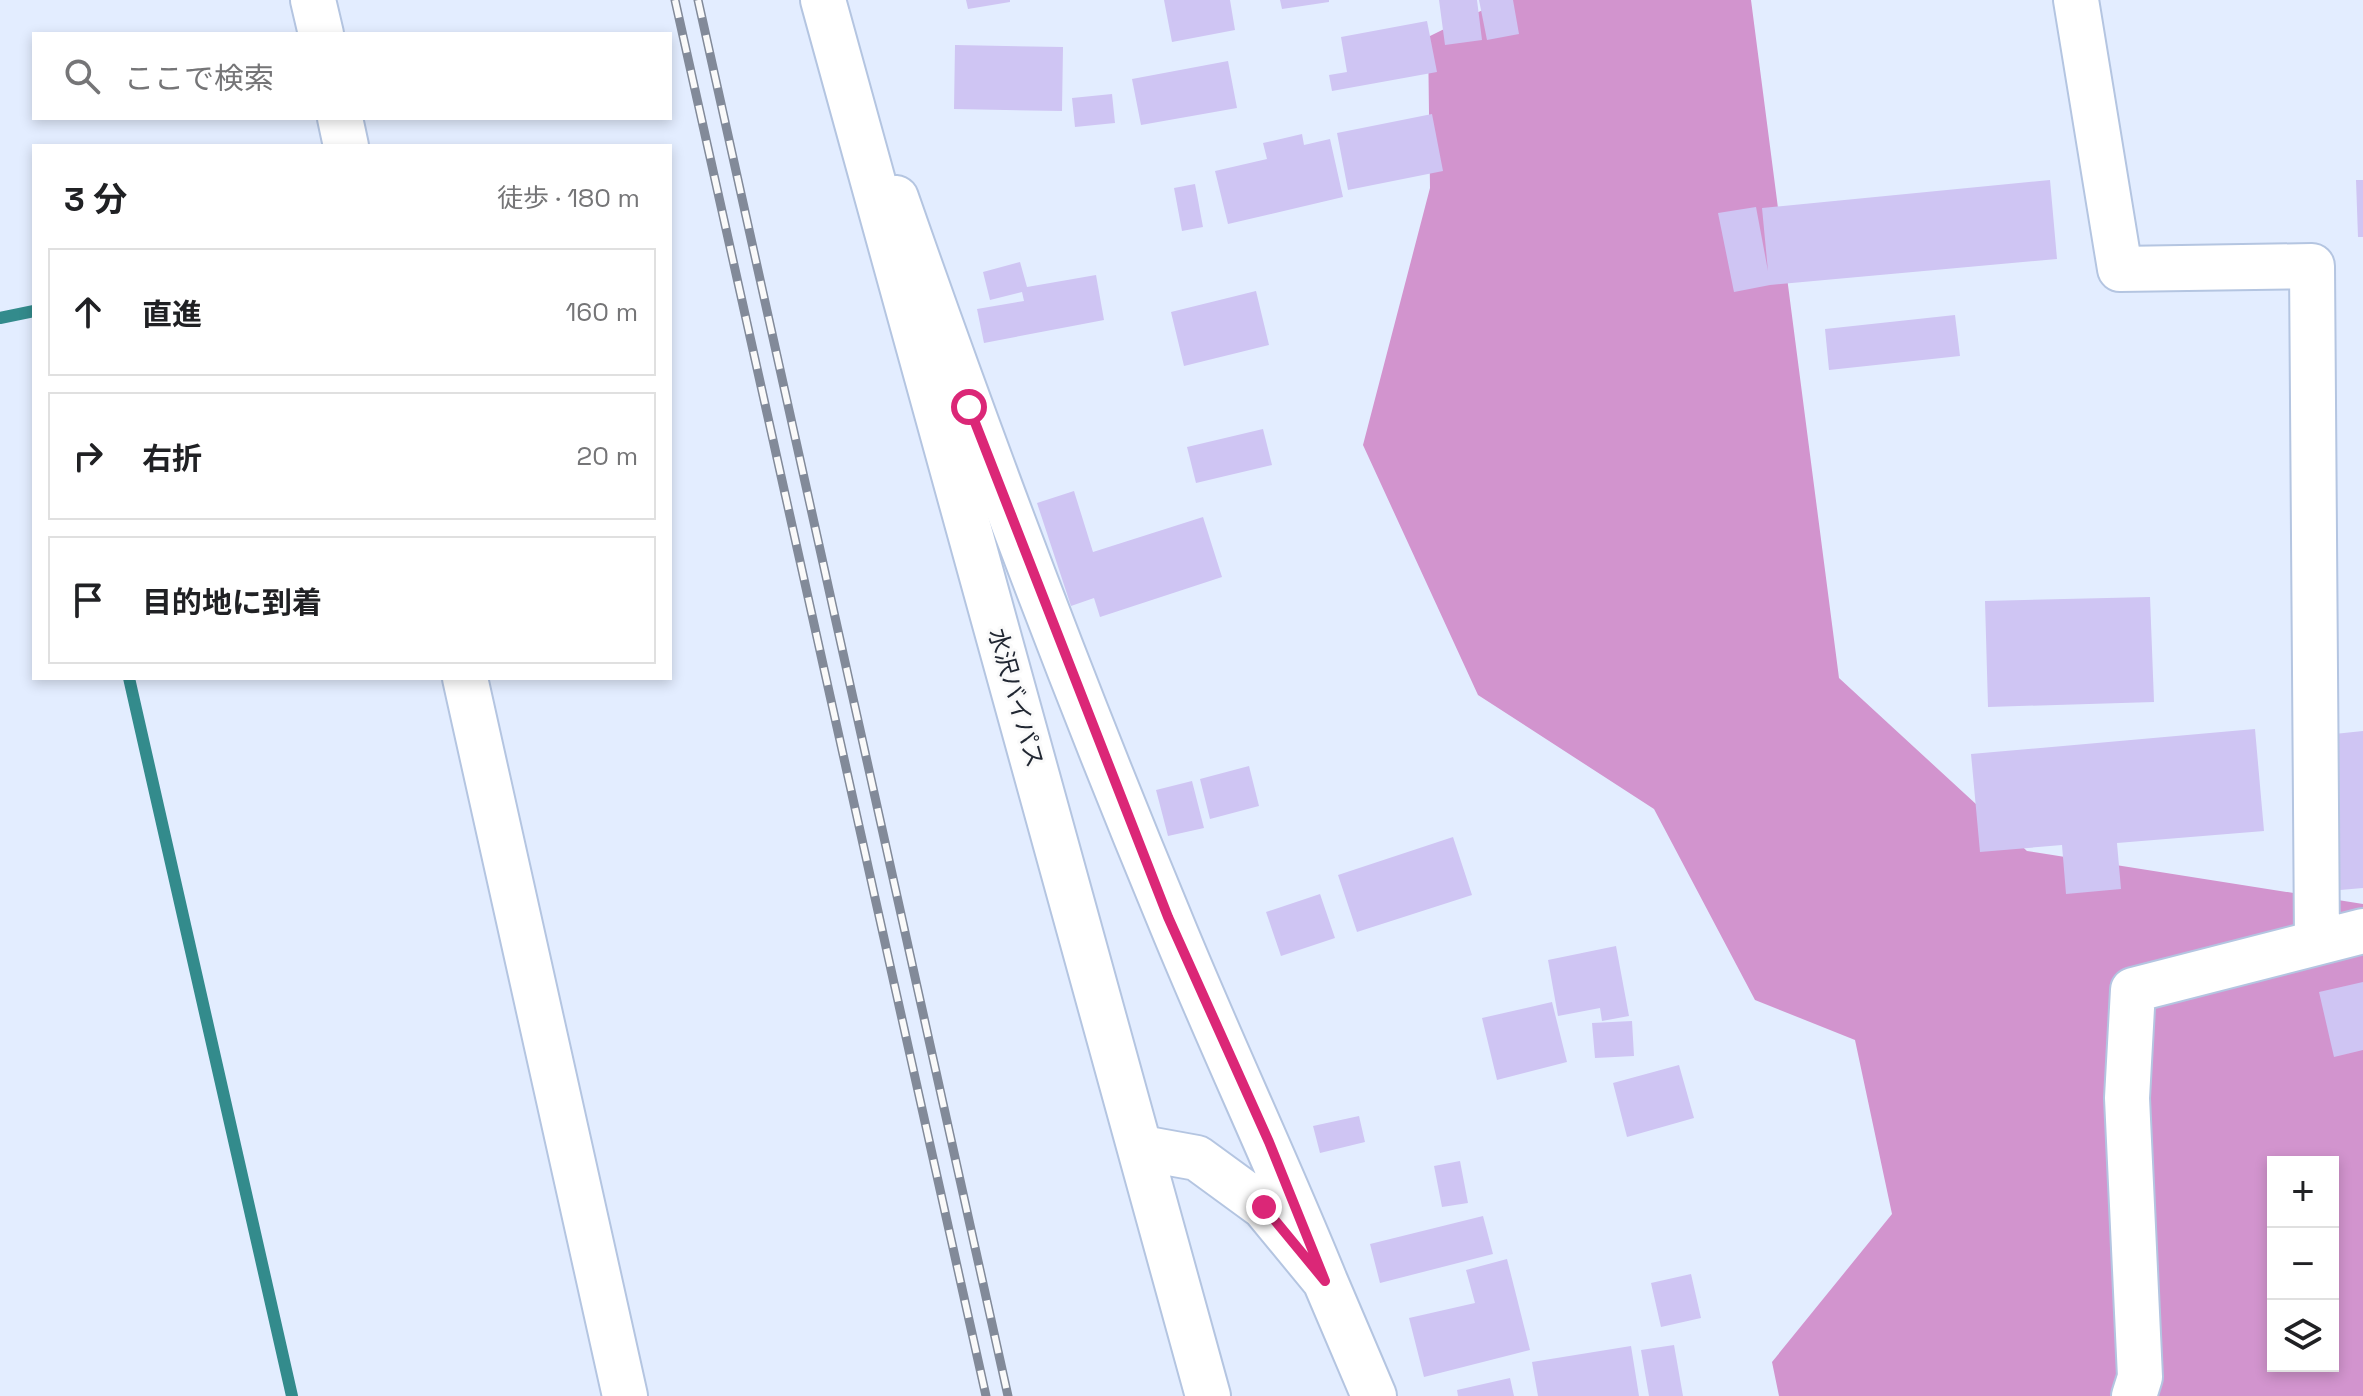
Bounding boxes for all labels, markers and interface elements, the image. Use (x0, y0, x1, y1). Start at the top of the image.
search box (32, 32, 672, 120)
icon: search (60, 54, 104, 98)
text: ここで検索 (124, 59, 274, 98)
text: 3 分 (64, 178, 127, 221)
text: 徒歩 · 180 m (497, 181, 640, 215)
icon: ahead (66, 290, 110, 334)
text: 直進 (142, 295, 202, 334)
text: 160 m (566, 295, 638, 329)
route start (951, 389, 987, 425)
icon: right (66, 434, 110, 478)
text: 右折 (142, 439, 202, 478)
text: 20 m (577, 439, 638, 473)
icon: arrive (66, 578, 110, 622)
text: 目的地に到着 (142, 583, 322, 622)
street label: 水沢バイパス (982, 625, 1051, 771)
map controls (2267, 1156, 2339, 1372)
button: + (2267, 1156, 2339, 1228)
route end (1246, 1189, 1282, 1225)
button: − (2267, 1228, 2339, 1300)
button: layers (2267, 1300, 2339, 1372)

